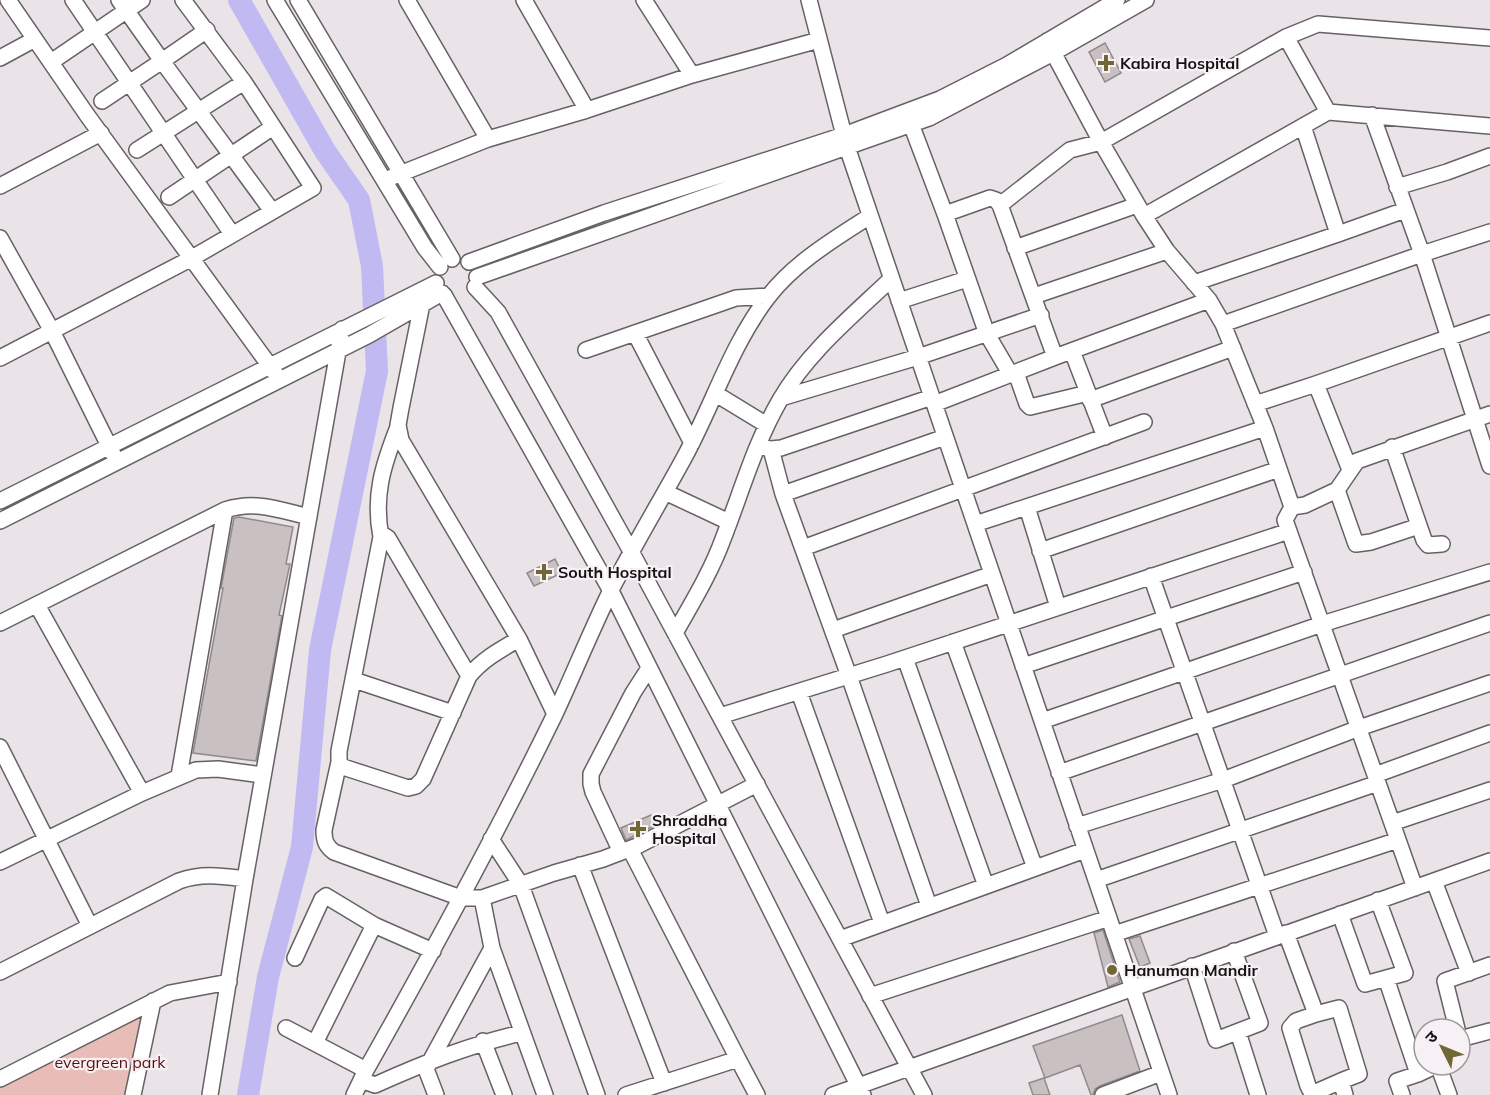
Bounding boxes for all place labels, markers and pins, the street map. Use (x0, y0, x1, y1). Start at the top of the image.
place label: Kabira Hospital (1120, 53, 1239, 73)
marker: Kabira Hospital (1097, 54, 1115, 72)
place label: South Hospital (558, 562, 672, 582)
marker: South Hospital (535, 563, 553, 581)
place label: Shraddha Hospital (652, 810, 728, 848)
marker: Shraddha Hospital (629, 820, 647, 838)
place label: Hanuman Mandir (1124, 960, 1258, 980)
marker: Hanuman Mandir (1105, 963, 1119, 977)

